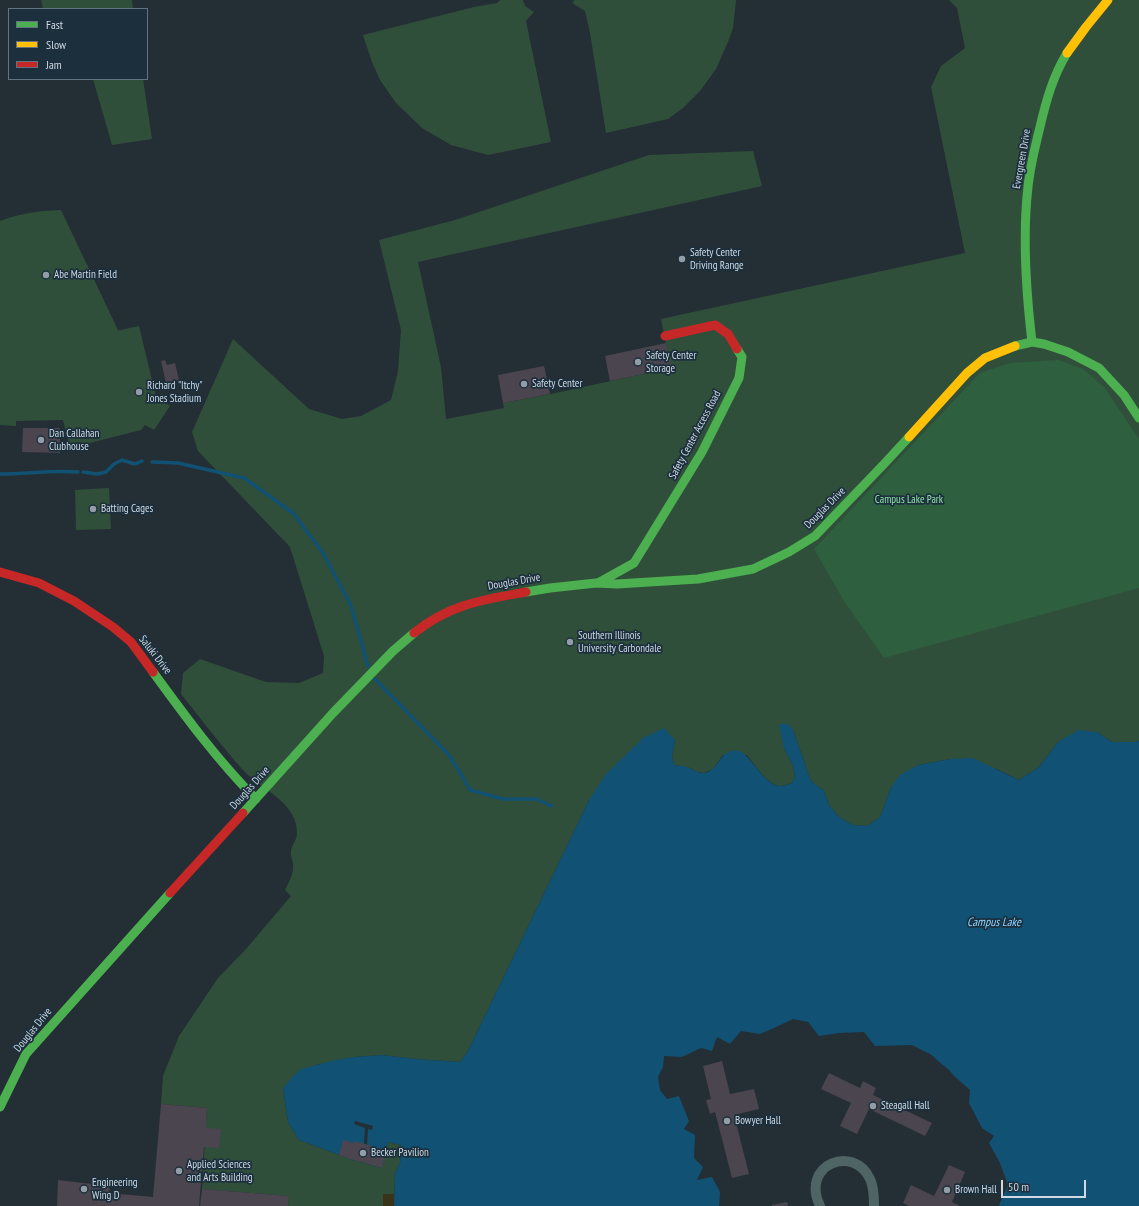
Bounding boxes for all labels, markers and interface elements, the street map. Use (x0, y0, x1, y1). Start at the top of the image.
legend (8, 8, 148, 80)
text: Fast (46, 17, 63, 32)
text: Slow (46, 37, 66, 52)
text: Jam (46, 57, 62, 72)
street label: Evergreen Drive (1010, 128, 1034, 190)
place label: Safety Center Driving Range (690, 246, 744, 272)
marker: Safety Center Driving Range (677, 254, 687, 264)
place label: Abe Martin Field (54, 268, 117, 282)
marker: Abe Martin Field (41, 270, 51, 280)
place label: Safety Center Storage (646, 349, 696, 375)
marker: Safety Center Storage (633, 357, 643, 367)
place label: Safety Center (532, 377, 582, 391)
place label: Richard "Itchy" Jones Stadium (147, 379, 203, 405)
marker: Safety Center (519, 379, 529, 389)
marker: Richard "Itchy" Jones Stadium (134, 387, 144, 397)
street label: Safety Center Access Road (666, 388, 724, 482)
place label: Dan Callahan Clubhouse (49, 427, 99, 453)
marker: Dan Callahan Clubhouse (36, 435, 46, 445)
street label: Douglas Drive (802, 485, 848, 531)
park label: Campus Lake Park (875, 493, 943, 507)
place label: Batting Cages (101, 502, 153, 516)
marker: Batting Cages (88, 504, 98, 514)
street label: Douglas Drive (487, 571, 541, 593)
place label: Southern Illinois University Carbondale (578, 629, 661, 655)
street label: Saluki Drive (136, 633, 174, 677)
marker: Southern Illinois University Carbondale (565, 637, 575, 647)
street label: Douglas Drive (227, 764, 273, 812)
water label: Campus Lake (967, 916, 1021, 930)
street label: Douglas Drive (11, 1005, 55, 1055)
place label: Steagall Hall (881, 1099, 930, 1113)
marker: Steagall Hall (868, 1101, 878, 1111)
place label: Bowyer Hall (735, 1114, 781, 1128)
marker: Bowyer Hall (722, 1116, 732, 1126)
place label: Becker Pavilion (371, 1146, 429, 1160)
marker: Becker Pavilion (358, 1148, 368, 1158)
place label: Applied Sciences and Arts Building (187, 1158, 253, 1184)
marker: Applied Sciences and Arts Building (174, 1166, 184, 1176)
scale bar (1003, 1172, 1088, 1198)
place label: Engineering Wing D (92, 1176, 137, 1202)
text: 50 m (1008, 1179, 1029, 1194)
place label: Brown Hall (955, 1183, 997, 1197)
marker: Engineering Wing D (79, 1184, 89, 1194)
marker: Brown Hall (942, 1185, 952, 1195)

